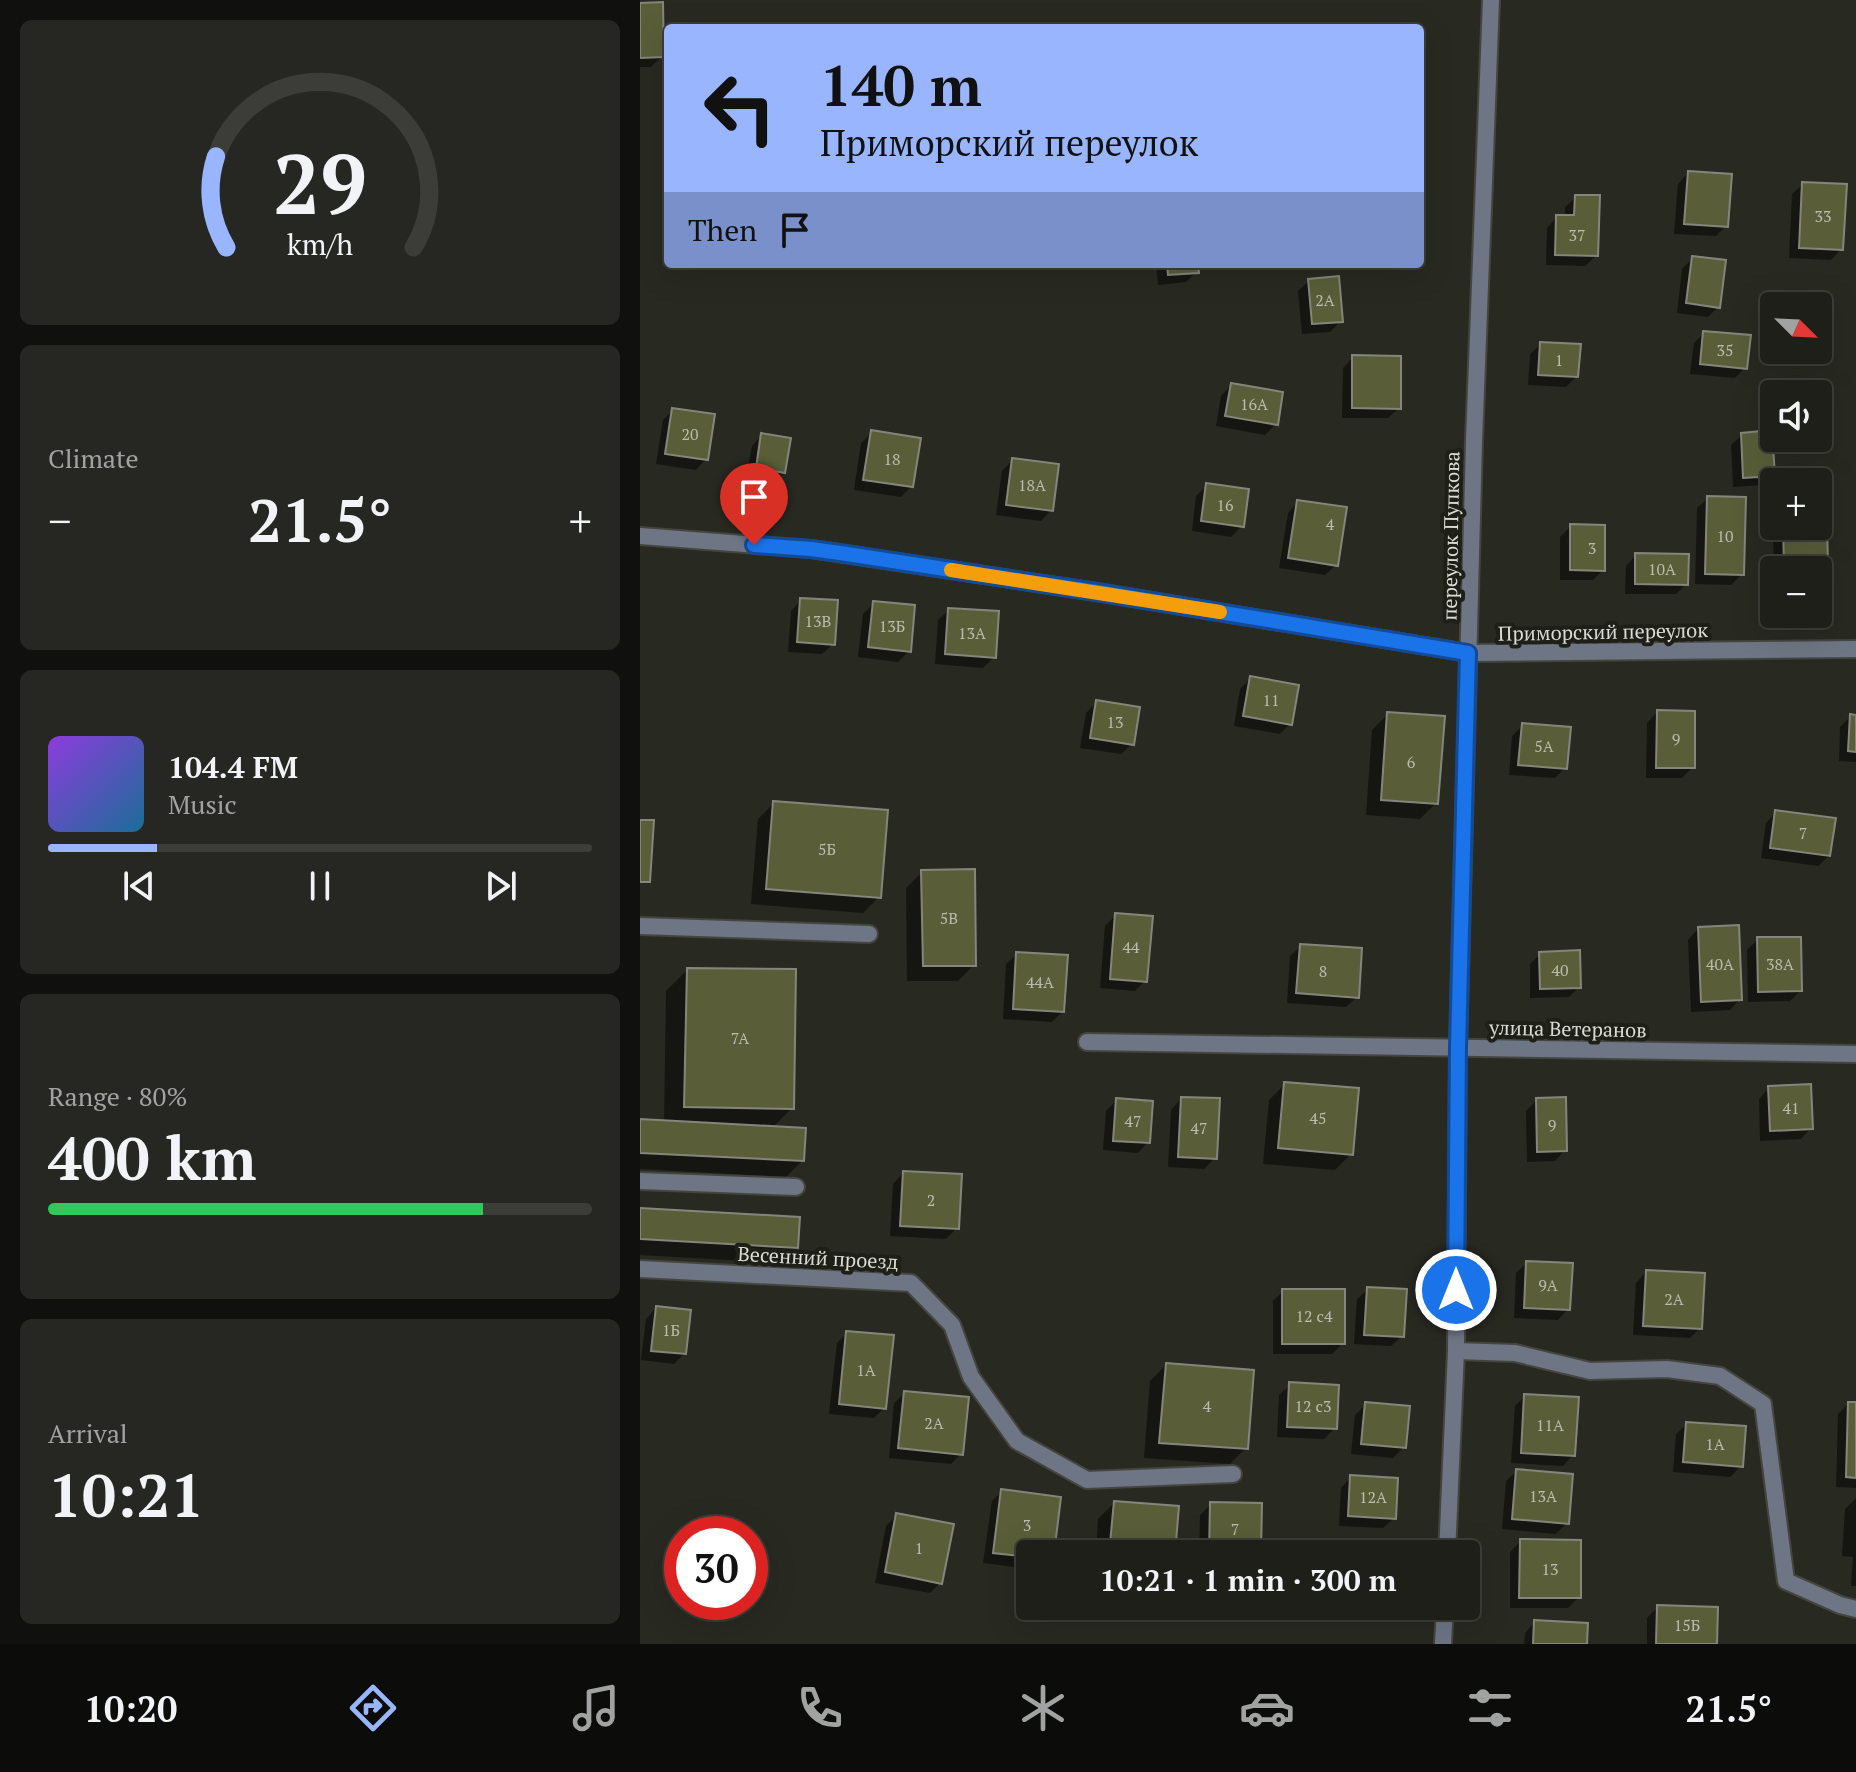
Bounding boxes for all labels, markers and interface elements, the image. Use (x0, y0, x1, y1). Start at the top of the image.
text: 140 m (820, 48, 982, 122)
icon: left (688, 56, 792, 160)
text: Приморский переулок (820, 119, 1198, 166)
text: 29 (273, 128, 367, 238)
house number: 33 (1814, 205, 1832, 227)
icon: arrive (773, 208, 817, 252)
text: Then (688, 210, 757, 250)
house number: 37 (1568, 224, 1586, 246)
text: km/h (287, 226, 353, 264)
house number: 2А (1315, 289, 1335, 311)
north arrow (1760, 292, 1832, 364)
map controls (1760, 292, 1832, 628)
house number: 35 (1716, 339, 1734, 361)
house number: 1 (1555, 349, 1563, 371)
button: sound (1760, 380, 1832, 452)
house number: 16А (1240, 393, 1268, 415)
house number: 20 (681, 423, 699, 445)
text: Climate (48, 441, 139, 475)
house number: 18 (883, 448, 901, 470)
street label: переулок Пупкова (1436, 451, 1465, 621)
pin (720, 463, 788, 545)
button: + (1760, 468, 1832, 540)
house number: 18А (1018, 474, 1046, 496)
icon: arrive (732, 475, 776, 519)
text: 21.5° (248, 480, 392, 559)
text: − (48, 491, 71, 550)
text: + (569, 491, 592, 550)
house number: 16 (1216, 494, 1234, 516)
house number: 4 (1326, 513, 1335, 535)
house number: 10 (1716, 525, 1734, 547)
house number: 3 (1588, 537, 1596, 559)
button: − (1760, 556, 1832, 628)
house number: 10А (1648, 558, 1676, 580)
house number: 13В (805, 610, 831, 632)
house number: 13Б (879, 615, 905, 637)
street label: Приморский переулок (1498, 616, 1708, 647)
house number: 13А (958, 622, 986, 644)
house number: 11 (1262, 689, 1280, 711)
house number: 13 (1106, 711, 1124, 733)
house number: 9 (1672, 728, 1680, 750)
house number: 5А (1534, 735, 1554, 757)
text: 104.4 FM (168, 747, 298, 787)
house number: 6 (1407, 751, 1416, 773)
text: Music (168, 787, 237, 821)
house number: 7 (1799, 822, 1807, 844)
house number: 5Б (818, 838, 836, 860)
icon: previous (117, 864, 161, 908)
icon: pause (298, 864, 342, 908)
icon: next (479, 864, 523, 908)
house number: 5В (940, 907, 958, 929)
house number: 44 (1122, 936, 1140, 958)
house number: 40А (1706, 953, 1734, 975)
house number: 38А (1766, 953, 1794, 975)
house number: 40 (1551, 959, 1569, 981)
house number: 8 (1319, 960, 1327, 982)
house number: 44А (1026, 971, 1054, 993)
street label: улица Ветеранов (1488, 1014, 1647, 1043)
house number: 7А (731, 1027, 749, 1049)
text: Range · 80% (48, 1079, 187, 1113)
house number: 41 (1782, 1097, 1800, 1119)
house number: 45 (1309, 1107, 1327, 1129)
house number: 47 (1124, 1110, 1142, 1132)
house number: 9 (1548, 1114, 1556, 1136)
house number: 47 (1190, 1117, 1208, 1139)
text: 400 km (48, 1118, 256, 1197)
house number: 2 (927, 1189, 935, 1211)
street label: Весенний проезд (737, 1240, 899, 1275)
position arrow (1414, 1248, 1498, 1332)
house number: 9А (1538, 1274, 1558, 1296)
house number: 2А (1664, 1288, 1684, 1310)
house number: 12 с4 (1296, 1305, 1333, 1327)
house number: 1Б (662, 1319, 680, 1341)
house number: 1А (856, 1359, 876, 1381)
house number: 4 (1203, 1395, 1212, 1417)
house number: 12 с3 (1295, 1395, 1331, 1417)
house number: 2А (924, 1412, 944, 1434)
house number: 11А (1536, 1414, 1564, 1436)
text: Arrival (48, 1416, 128, 1450)
house number: 1А (1705, 1433, 1725, 1455)
text: 10:21 (48, 1455, 204, 1534)
house number: 13А (1529, 1485, 1557, 1507)
house number: 12А (1359, 1486, 1387, 1508)
house number: 3 (1023, 1514, 1031, 1536)
speed limit sign: 30 (664, 1516, 768, 1620)
house number: 7 (1231, 1518, 1239, 1540)
house number: 1 (915, 1537, 923, 1559)
house number: 13 (1541, 1558, 1559, 1580)
text: 10:21 · 1 min · 300 m (1100, 1560, 1396, 1600)
house number: 15Б (1674, 1614, 1700, 1636)
icon: directions (345, 1680, 401, 1736)
icon: music (568, 1680, 624, 1736)
icon: phone (792, 1680, 848, 1736)
icon: climate (1015, 1680, 1071, 1736)
icon: car (1239, 1680, 1295, 1736)
icon: filters (1462, 1680, 1518, 1736)
text: 10:20 (84, 1685, 177, 1732)
text: 21.5° (1686, 1685, 1772, 1732)

